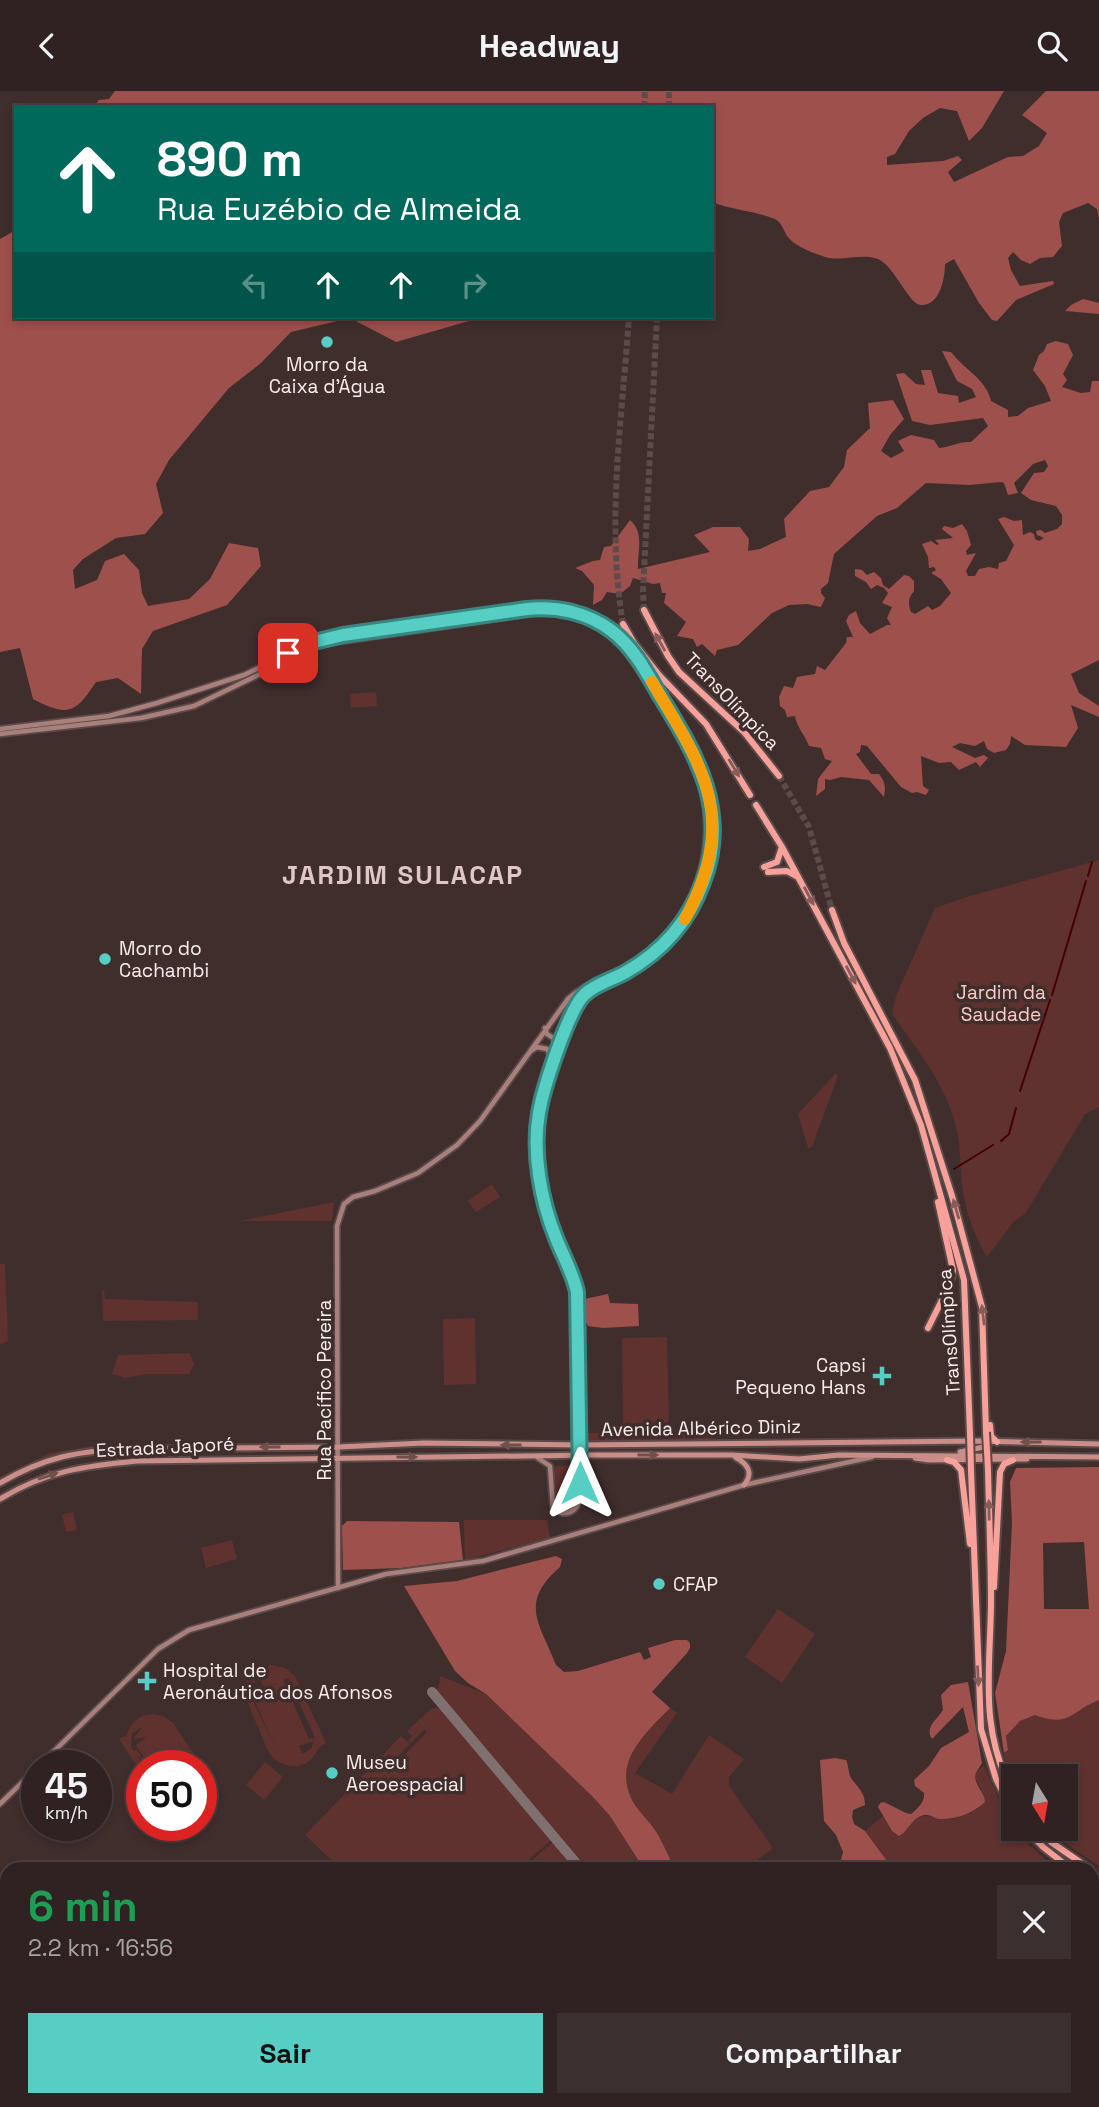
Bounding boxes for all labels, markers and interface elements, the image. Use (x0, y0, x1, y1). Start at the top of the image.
text: Headway (479, 26, 620, 66)
icon: back (28, 27, 66, 65)
icon: search (1033, 27, 1071, 65)
text: 890 m (157, 128, 303, 190)
icon: ahead (42, 133, 133, 224)
text: Rua Euzébio de Almeida (157, 189, 521, 229)
icon: left (236, 266, 274, 304)
icon: ahead (309, 266, 347, 304)
icon: ahead (382, 266, 420, 304)
icon: right (455, 266, 493, 304)
marker: Morro da Caixa d'Água (319, 334, 335, 350)
place label: Morro da Caixa d'Água (269, 352, 385, 399)
pin (258, 623, 318, 683)
one-way arrow (654, 632, 666, 652)
icon: arrive (269, 634, 307, 672)
street label: TransOlímpica (679, 647, 785, 755)
one-way arrow (727, 758, 740, 777)
district label: JARDIM SULACAP (282, 858, 524, 892)
one-way arrow (803, 886, 814, 906)
place label: Morro do Cachambi (119, 936, 209, 983)
marker: Morro do Cachambi (97, 951, 113, 967)
one-way arrow (845, 965, 857, 985)
park label: Jardim da Saudade (956, 980, 1046, 1027)
one-way arrow (950, 1198, 960, 1219)
street label: TransOlímpica (932, 1268, 966, 1396)
street label: Rua Pacífico Pereira (312, 1300, 337, 1480)
one-way arrow (977, 1304, 988, 1326)
place label: Capsi Pequeno Hans (735, 1353, 866, 1400)
marker: Capsi Pequeno Hans (872, 1366, 892, 1386)
street label: Avenida Albérico Diniz (601, 1414, 801, 1442)
street label: Estrada Japoré (95, 1431, 235, 1463)
one-way arrow (1020, 1436, 1042, 1448)
one-way arrow (500, 1439, 522, 1451)
one-way arrow (259, 1441, 281, 1453)
position arrow (543, 1446, 617, 1520)
one-way arrow (637, 1449, 659, 1461)
one-way arrow (396, 1451, 418, 1463)
one-way arrow (38, 1470, 59, 1480)
one-way arrow (983, 1498, 995, 1520)
place label: CFAP (673, 1572, 718, 1597)
marker: CFAP (651, 1576, 667, 1592)
place label: Hospital de Aeronáutica dos Afonsos (163, 1658, 393, 1705)
one-way arrow (972, 1665, 983, 1687)
marker: Hospital de Aeronáutica dos Afonsos (137, 1671, 157, 1691)
speed limit sign: 50 (126, 1750, 217, 1841)
place label: Museu Aeroespacial (346, 1750, 464, 1797)
text: 45 (45, 1764, 88, 1808)
north arrow (1001, 1764, 1078, 1841)
map controls (1001, 1764, 1078, 1841)
marker: Museu Aeroespacial (324, 1765, 340, 1781)
text: km/h (45, 1801, 88, 1824)
text: 6 min (28, 1880, 138, 1933)
button: close (997, 1885, 1071, 1959)
text: 2.2 km · 16:56 (28, 1933, 173, 1963)
button: Sair (28, 2013, 543, 2093)
button: Compartilhar (557, 2013, 1071, 2093)

